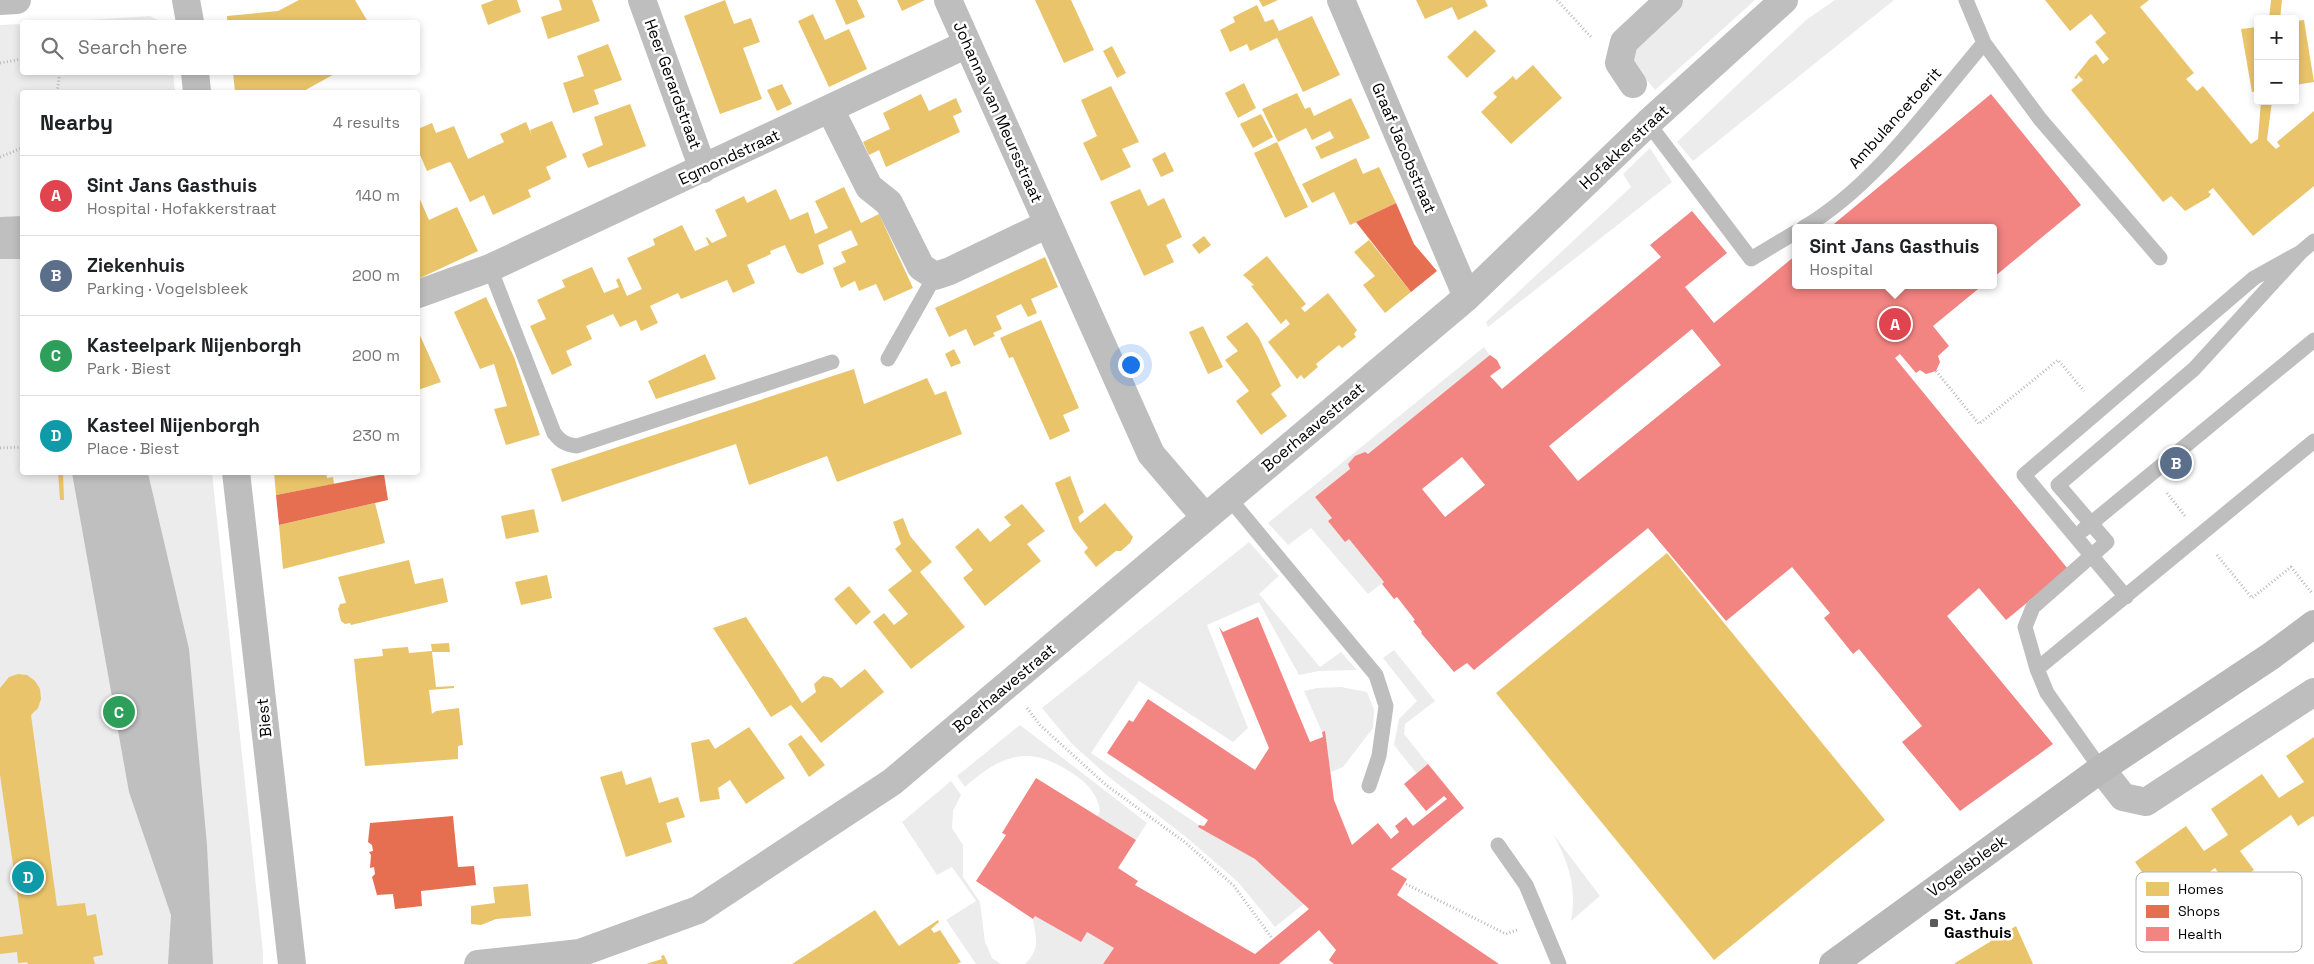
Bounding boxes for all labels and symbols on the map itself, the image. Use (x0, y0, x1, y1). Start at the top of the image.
street label: Heer Gerardstraat (640, 16, 706, 152)
street label: Johanna van Meursstraat (948, 18, 1048, 206)
street label: Ambulancetoerit (1844, 63, 1946, 173)
street label: Graaf Jacobstraat (1367, 80, 1441, 216)
street label: Hofakkerstraat (1575, 100, 1673, 194)
street label: Egmondstraat (675, 124, 783, 190)
pin: A (1879, 305, 1911, 343)
your location (1118, 352, 1144, 378)
street label: Boerhaavestraat (1257, 378, 1369, 476)
pin: B (2160, 444, 2192, 482)
street label: Boerhaavestraat (948, 639, 1060, 737)
pin: C (103, 693, 135, 731)
street label: Biest (251, 697, 277, 739)
street label: Vogelsbleek (1923, 830, 2011, 902)
pin: D (12, 858, 44, 896)
legend (2136, 872, 2302, 952)
text: Homes (2178, 880, 2224, 898)
text: Shops (2178, 902, 2220, 920)
place label: St. Jans Gasthuis (1944, 904, 2012, 943)
marker: St. Jans Gasthuis (1928, 917, 1940, 929)
text: Health (2178, 925, 2222, 943)

